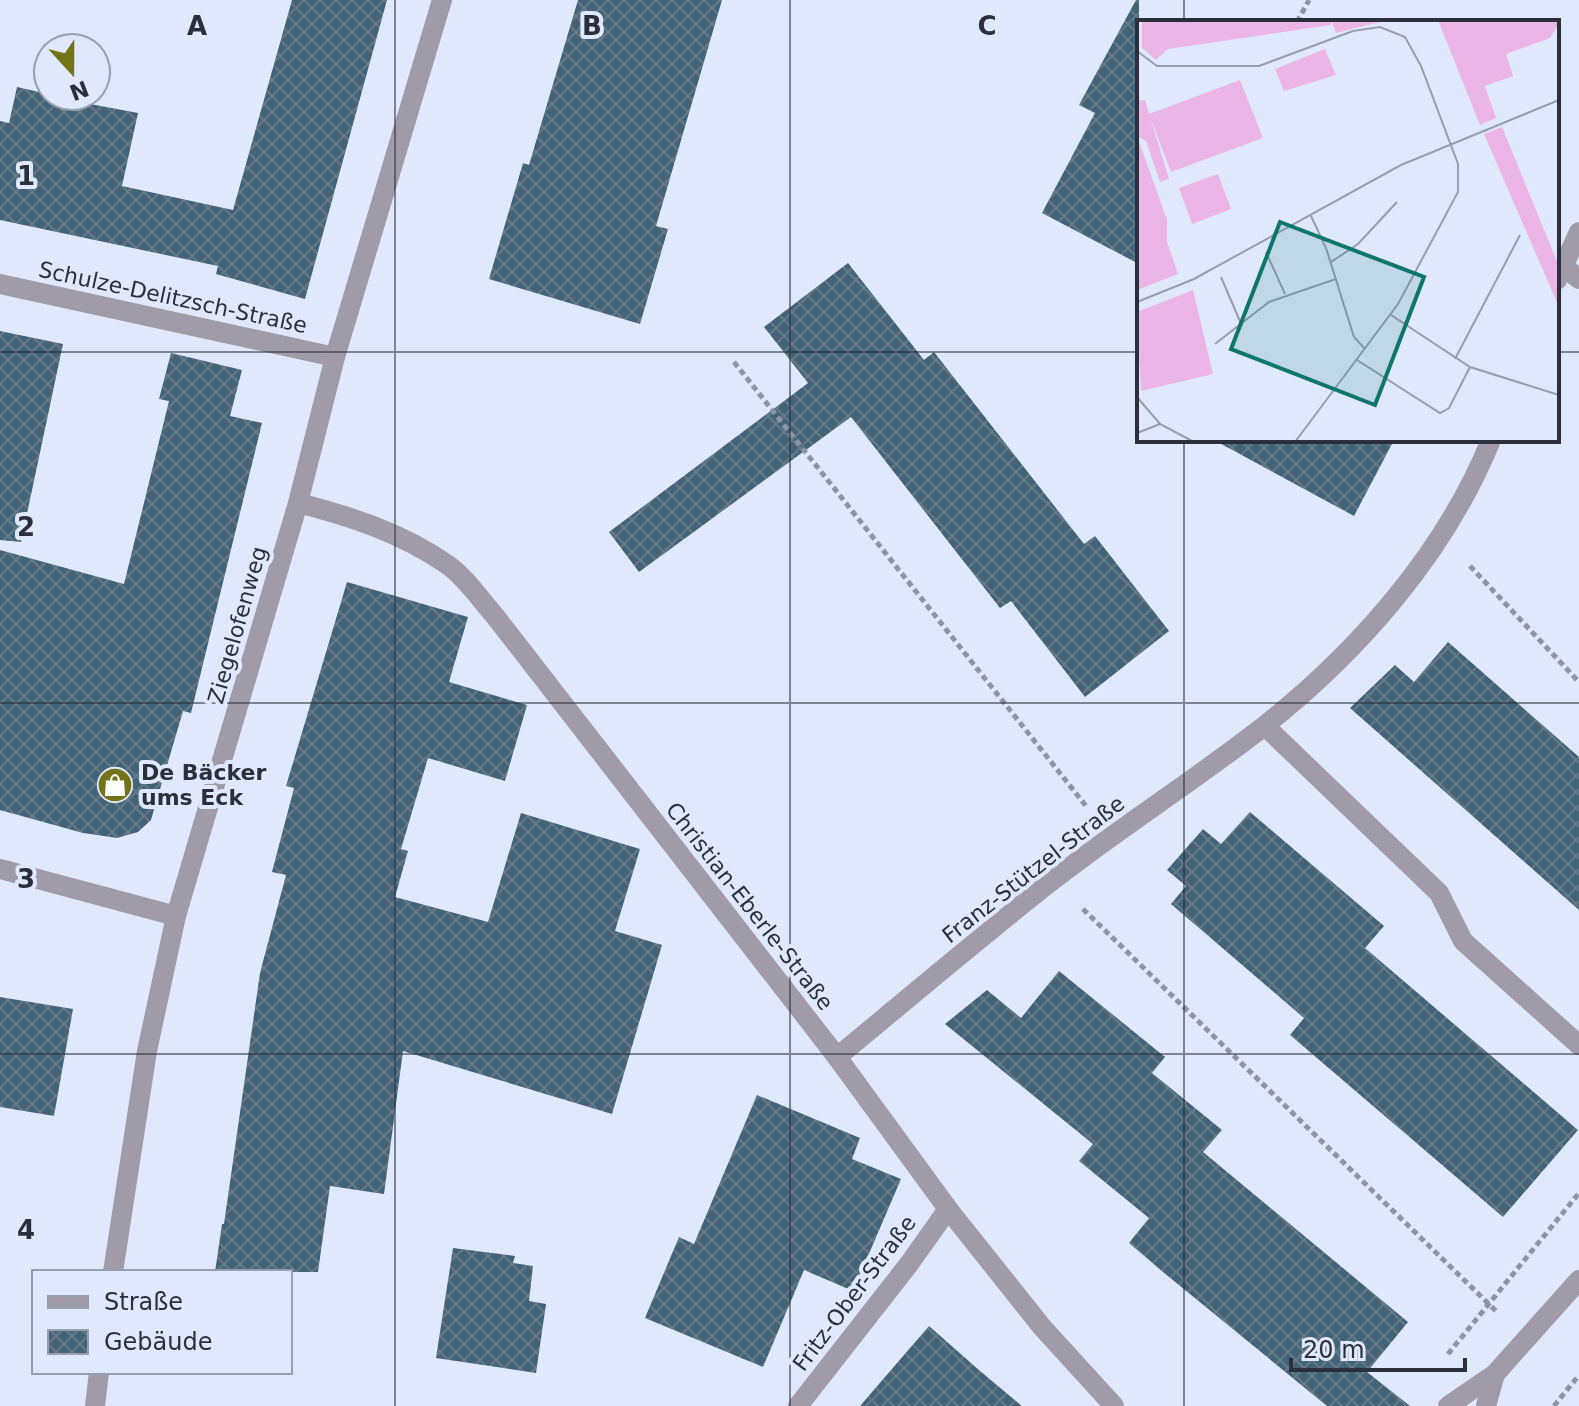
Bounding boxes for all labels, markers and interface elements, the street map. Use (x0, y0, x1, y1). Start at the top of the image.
text: A (187, 11, 207, 41)
text: B (582, 11, 602, 41)
text: C (977, 11, 997, 41)
inset map (1137, 20, 1559, 442)
north arrow (32, 32, 112, 112)
text: N (66, 75, 92, 105)
text: 1 (17, 161, 35, 191)
street label: Schulze-Delitzsch-Straße (36, 257, 309, 338)
text: 2 (17, 512, 35, 542)
street label: Ziegelofenweg (203, 544, 272, 707)
place label: De Bäcker ums Eck (141, 760, 266, 810)
shop icon: De Bäcker ums Eck (96, 766, 134, 804)
street label: Franz-Stützel-Straße (937, 791, 1129, 948)
street label: Christian-Eberle-Straße (661, 798, 838, 1015)
text: 3 (17, 864, 35, 894)
street label: Fritz-Ober-Straße (788, 1211, 921, 1376)
text: 4 (17, 1215, 35, 1245)
legend (32, 1270, 292, 1374)
text: Straße (104, 1288, 183, 1316)
scale bar (1291, 1322, 1465, 1372)
text: Gebäude (104, 1328, 213, 1356)
text: 20 m (1303, 1336, 1365, 1364)

